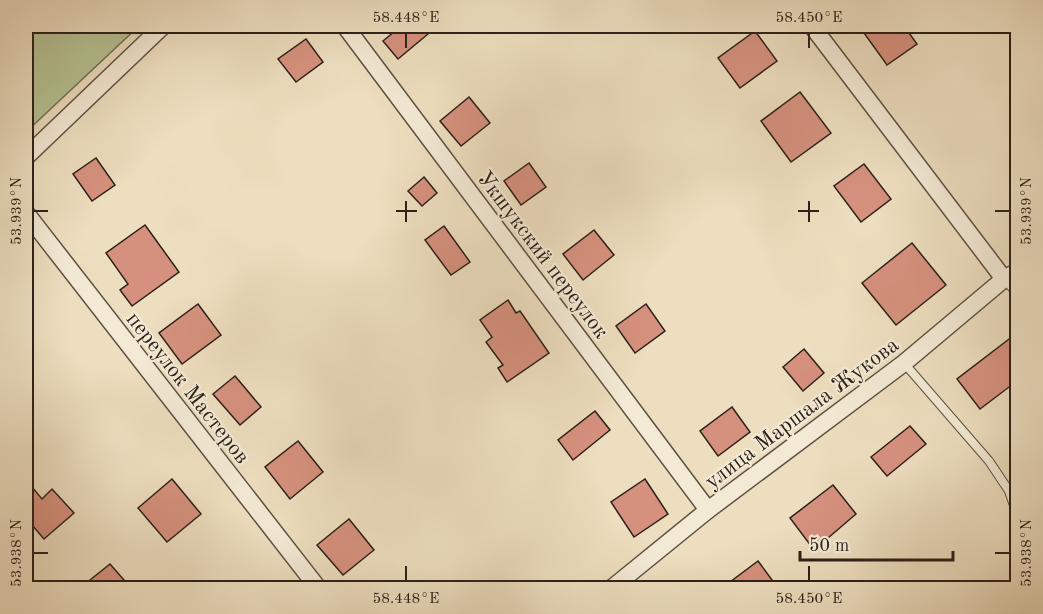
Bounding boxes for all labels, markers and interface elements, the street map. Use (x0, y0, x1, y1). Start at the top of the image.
text: 58.448°E (373, 11, 439, 26)
text: 58.450°E (776, 11, 842, 26)
street label: Укшукский переулок (472, 167, 612, 343)
text: 53.939°N (10, 177, 25, 245)
text: 53.939°N (1020, 177, 1035, 245)
street label: переулок Мастеров (122, 308, 253, 468)
street label: улица Маршала Жукова (701, 334, 903, 493)
text: 53.938°N (10, 519, 25, 587)
text: 53.938°N (1020, 519, 1035, 587)
scale bar (800, 524, 953, 562)
text: 50 m (809, 537, 849, 555)
text: 58.448°E (373, 592, 439, 607)
text: 58.450°E (776, 592, 842, 607)

